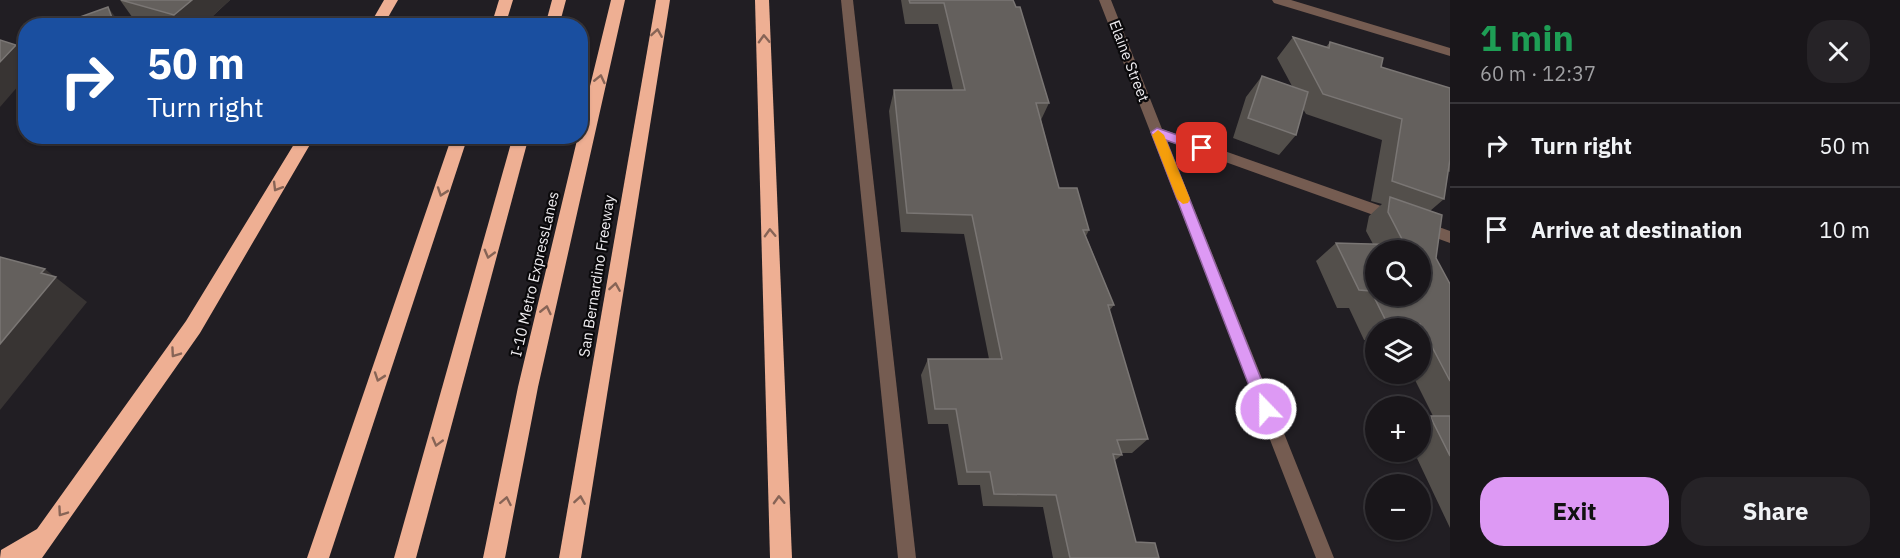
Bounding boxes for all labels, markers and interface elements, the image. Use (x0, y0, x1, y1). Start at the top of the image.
text: 1 min (1480, 14, 1574, 61)
street label: Elaine Street (1105, 17, 1154, 104)
button: close (1807, 20, 1870, 83)
one-way arrow (650, 28, 663, 38)
one-way arrow (757, 34, 770, 43)
text: 50 m (147, 36, 245, 91)
icon: right (48, 42, 126, 120)
text: 60 m · 12:37 (1480, 60, 1596, 87)
one-way arrow (592, 74, 605, 84)
text: Turn right (147, 89, 264, 124)
pin (1176, 122, 1227, 173)
icon: right (1480, 129, 1513, 162)
icon: arrive (1185, 131, 1218, 164)
text: Turn right (1531, 131, 1632, 160)
text: 50 m (1819, 131, 1870, 160)
one-way arrow (273, 181, 285, 191)
one-way arrow (436, 186, 449, 197)
street label: I-10 Metro ExpressLanes (506, 189, 563, 358)
street label: San Bernardino Freeway (574, 193, 619, 358)
icon: arrive (1480, 213, 1513, 246)
text: Arrive at destination (1531, 215, 1742, 244)
text: 10 m (1819, 215, 1870, 244)
one-way arrow (764, 229, 777, 238)
map controls (1365, 240, 1431, 540)
button: search (1365, 240, 1431, 306)
one-way arrow (484, 248, 496, 258)
one-way arrow (608, 283, 621, 293)
one-way arrow (539, 305, 552, 315)
button: layers (1365, 318, 1431, 384)
one-way arrow (171, 346, 182, 357)
one-way arrow (374, 371, 387, 382)
position arrow (1234, 377, 1298, 441)
button: + (1365, 396, 1431, 462)
one-way arrow (432, 436, 444, 446)
button: − (1365, 474, 1431, 540)
button: Exit (1480, 477, 1669, 546)
button: Share (1681, 477, 1870, 546)
one-way arrow (773, 495, 786, 504)
one-way arrow (499, 496, 512, 506)
one-way arrow (573, 496, 585, 505)
one-way arrow (58, 505, 69, 516)

